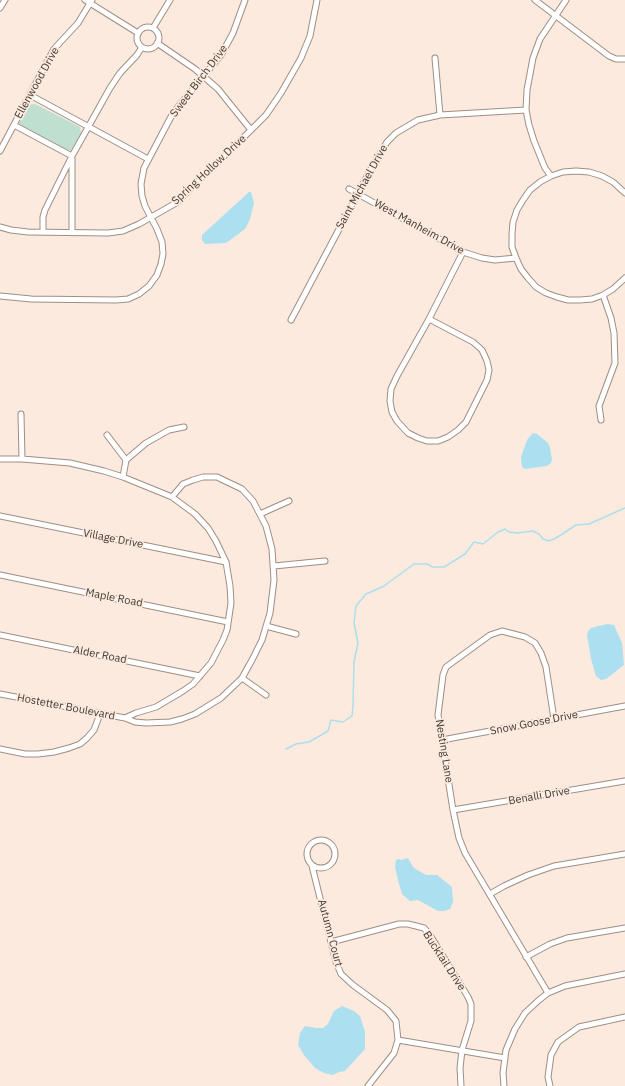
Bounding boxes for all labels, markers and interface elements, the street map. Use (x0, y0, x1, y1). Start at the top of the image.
street label: Sweet Birch Drive (168, 42, 230, 120)
street label: Ellenwood Drive (12, 45, 62, 121)
street label: Spring Hollow Drive (169, 132, 249, 208)
street label: Saint Michael Drive (333, 143, 391, 231)
street label: West Manheim Drive (372, 197, 466, 257)
street label: Village Drive (82, 527, 144, 551)
street label: Maple Road (84, 586, 144, 610)
street label: Alder Road (72, 643, 128, 667)
street label: Hostetter Boulevard (16, 691, 116, 723)
street label: Snow Goose Drive (489, 708, 579, 738)
street label: Nesting Lane (432, 718, 456, 784)
street label: Benalli Drive (507, 784, 571, 808)
street label: Autumn Court (315, 898, 345, 968)
street label: Bucktail Drive (420, 929, 468, 993)

